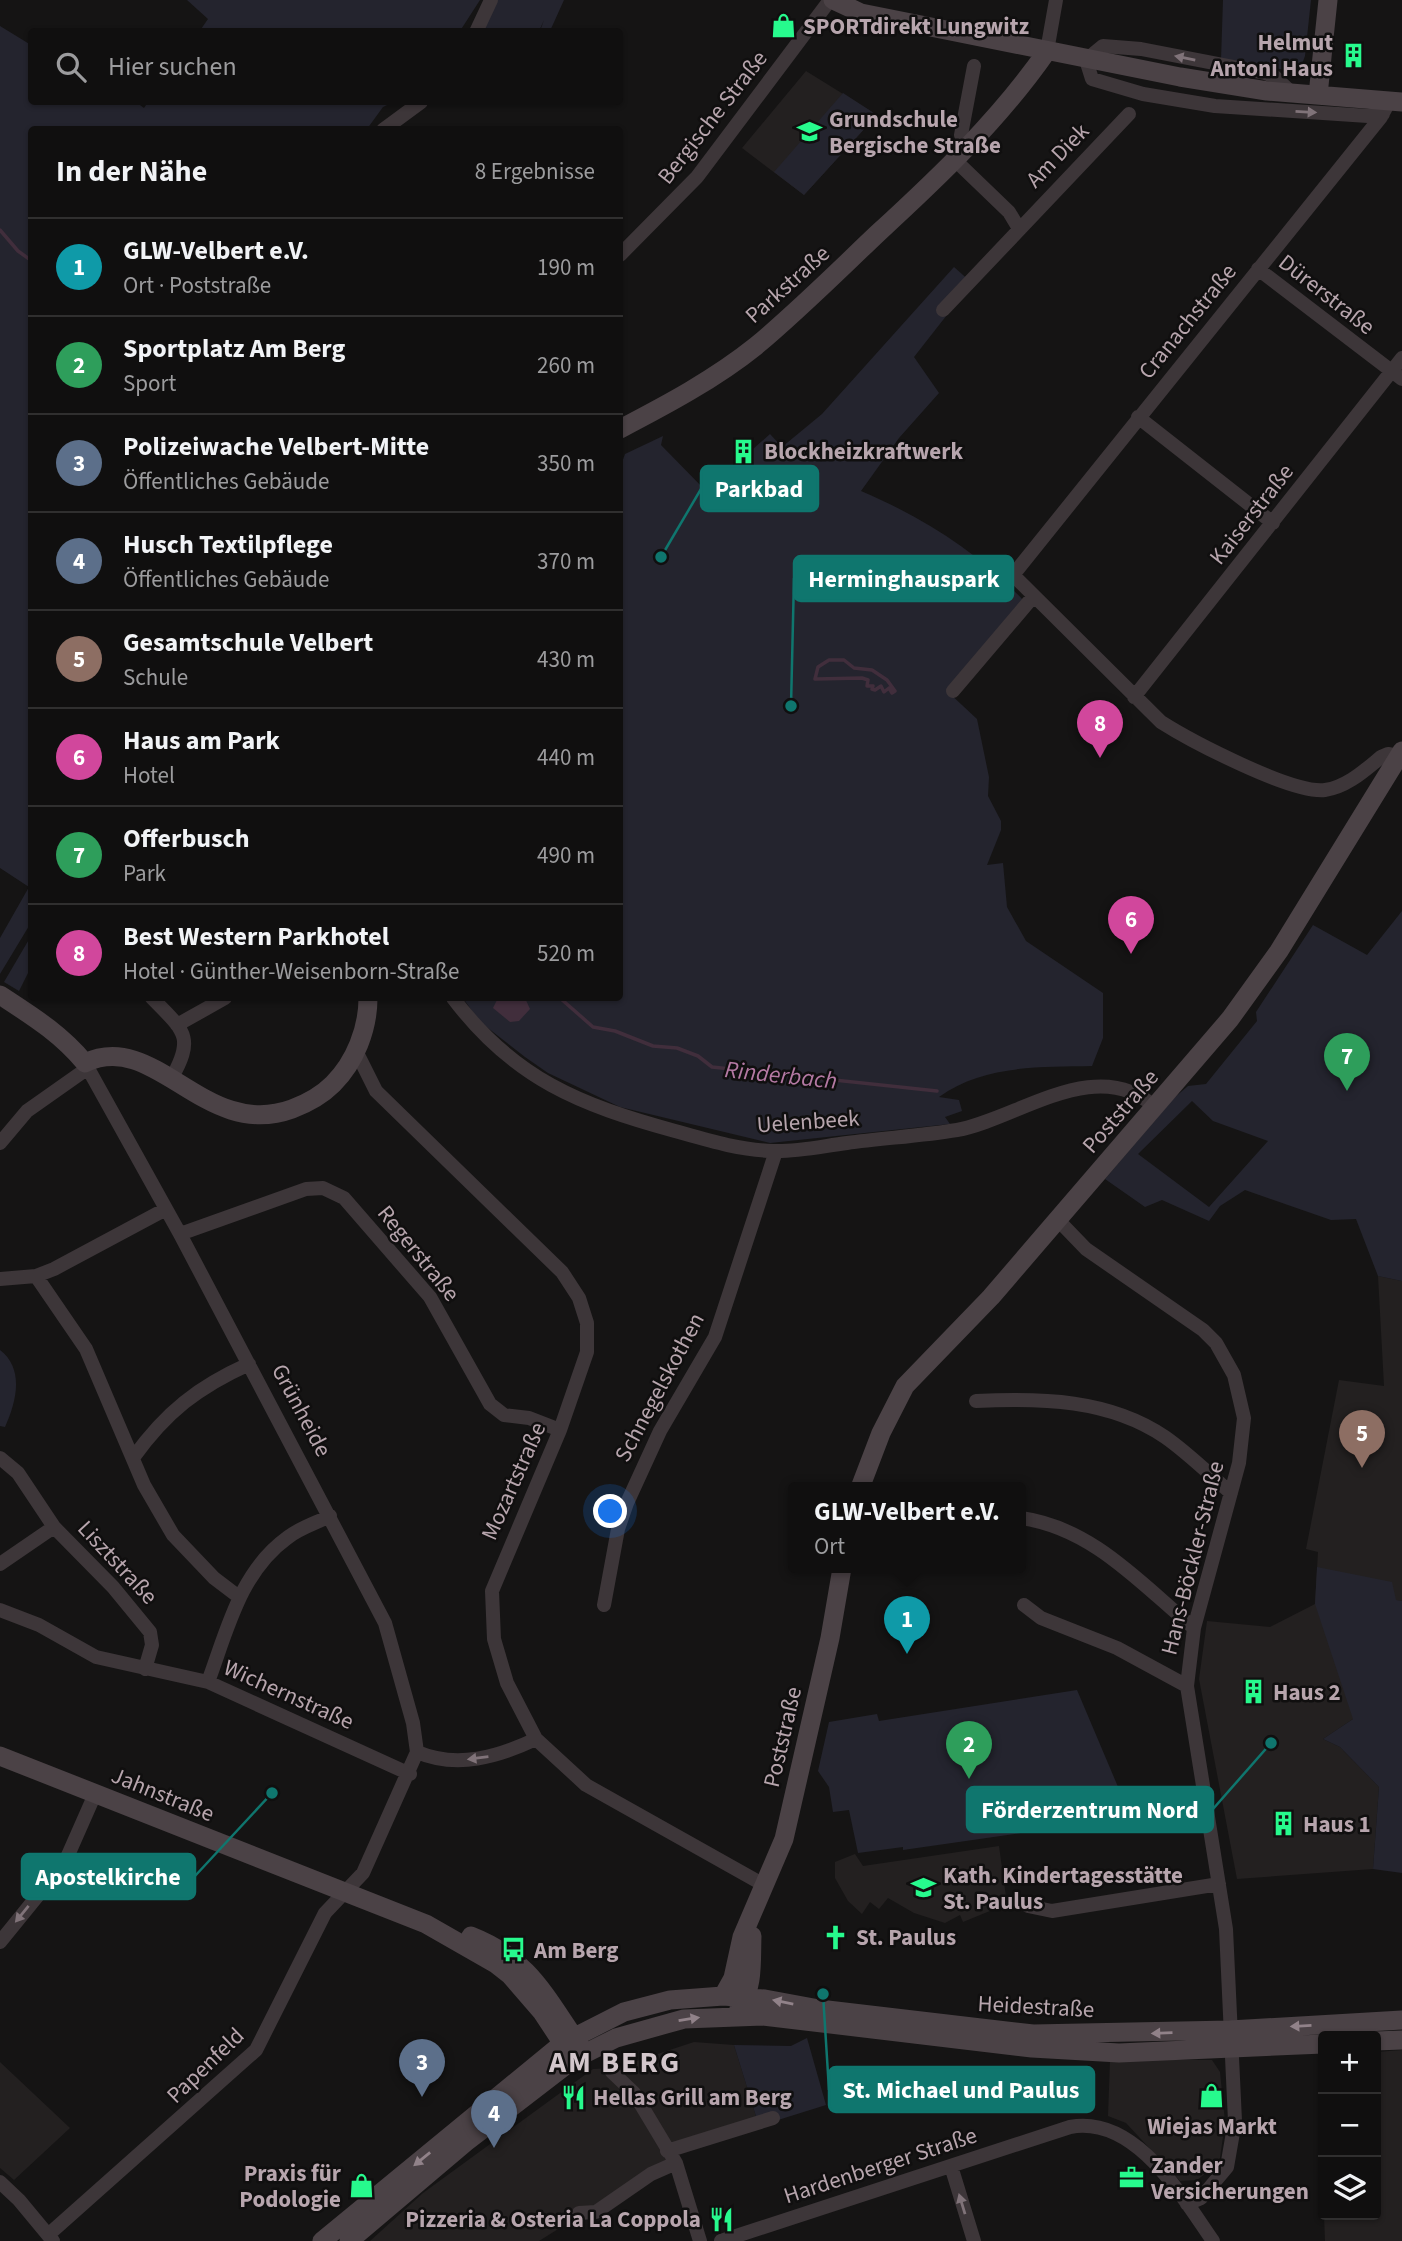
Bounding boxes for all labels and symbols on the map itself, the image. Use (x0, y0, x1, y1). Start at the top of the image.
place label: SPORTdirekt Lungwitz (803, 10, 1030, 43)
shop icon: SPORTdirekt Lungwitz (769, 12, 797, 40)
place label: Helmut Antoni Haus (1210, 26, 1333, 85)
building icon: Helmut Antoni Haus (1339, 41, 1367, 69)
street label: Bergische Straße (650, 43, 775, 191)
one-way arrow (1173, 52, 1195, 63)
place label: Grundschule Bergische Straße (829, 103, 1001, 162)
one-way arrow (1295, 107, 1317, 118)
street label: Am Diek (1018, 115, 1097, 195)
school or university icon: Grundschule Bergische Straße (795, 118, 823, 146)
street label: Parkstraße (738, 237, 837, 331)
street label: Dürerstraße (1271, 246, 1382, 343)
street label: Cranachstraße (1131, 257, 1244, 386)
place label: Blockheizkraftwerk (764, 435, 963, 468)
building icon: Blockheizkraftwerk (730, 437, 758, 465)
street label: Kaiserstraße (1201, 457, 1301, 572)
callout: Parkbad (701, 466, 818, 511)
text: Parkbad (715, 472, 803, 507)
callout: Herminghauspark (794, 556, 1013, 601)
text: Herminghauspark (808, 562, 1001, 597)
pin: 8 (1077, 700, 1123, 758)
pin: 6 (1108, 896, 1154, 954)
pin: 7 (1324, 1033, 1370, 1091)
water label: Rinderbach (723, 1052, 839, 1099)
street label: Poststraße (1074, 1062, 1166, 1161)
street label: Uelenbeek (755, 1101, 861, 1142)
street label: Regerstraße (370, 1198, 468, 1308)
street label: Schnegelskothen (606, 1307, 713, 1468)
street label: Grünheide (263, 1358, 340, 1463)
pin: 5 (1339, 1410, 1385, 1468)
street label: Mozartstraße (473, 1417, 554, 1545)
street label: Hans-Böckler-Straße (1152, 1458, 1233, 1659)
your location (593, 1494, 627, 1528)
street label: Lisztstraße (70, 1513, 165, 1612)
pin: 1 (884, 1596, 930, 1654)
street label: Wichernstraße (218, 1651, 359, 1738)
place label: Haus 2 (1273, 1676, 1341, 1709)
building icon: Haus 2 (1239, 1678, 1267, 1706)
street label: Poststraße (755, 1684, 810, 1791)
pin: 2 (946, 1721, 992, 1779)
one-way arrow (466, 1753, 488, 1764)
street label: Jahnstraße (106, 1759, 219, 1830)
callout: Förderzentrum Nord (967, 1787, 1213, 1832)
text: Förderzentrum Nord (981, 1793, 1199, 1828)
place label: Haus 1 (1303, 1808, 1371, 1841)
building icon: Haus 1 (1269, 1810, 1297, 1838)
callout: Apostelkirche (22, 1854, 195, 1899)
place label: Kath. Kindertagesstätte St. Paulus (943, 1859, 1183, 1918)
text: Apostelkirche (34, 1860, 181, 1895)
school or university icon: Kath. Kindertagesstätte St. Paulus (909, 1874, 937, 1902)
one-way arrow (15, 1904, 30, 1922)
place label: St. Paulus (856, 1921, 956, 1954)
church icon: St. Paulus (822, 1923, 850, 1951)
place label: Am Berg (533, 1934, 619, 1967)
bus stop icon: Am Berg (500, 1936, 528, 1964)
street label: Heidestraße (977, 1987, 1095, 2026)
one-way arrow (772, 1996, 794, 2007)
one-way arrow (678, 2013, 700, 2024)
street label: Papenfeld (159, 2020, 252, 2111)
one-way arrow (1290, 2020, 1312, 2031)
one-way arrow (1150, 2027, 1172, 2038)
pin: 3 (399, 2039, 445, 2097)
district label: AM BERG (548, 2041, 681, 2084)
callout: St. Michael und Paulus (829, 2067, 1094, 2112)
text: St. Michael und Paulus (843, 2073, 1079, 2108)
place label: Hellas Grill am Berg (593, 2081, 792, 2114)
shop icon: Wiejas Markt (1198, 2082, 1226, 2110)
restaurant icon: Hellas Grill am Berg (559, 2083, 587, 2111)
pin: 4 (471, 2090, 517, 2148)
place label: Wiejas Markt (1147, 2110, 1277, 2143)
street label: Hardenberger Straße (779, 2119, 981, 2212)
place label: Zander Versicherungen (1150, 2149, 1309, 2208)
one-way arrow (414, 2151, 432, 2166)
place label: Praxis für Podologie (239, 2157, 342, 2216)
office icon: Zander Versicherungen (1117, 2164, 1145, 2192)
shop icon: Praxis für Podologie (347, 2172, 375, 2200)
one-way arrow (957, 2193, 967, 2214)
place label: Pizzeria & Osteria La Coppola (405, 2203, 701, 2236)
restaurant icon: Pizzeria & Osteria La Coppola (707, 2205, 735, 2233)

